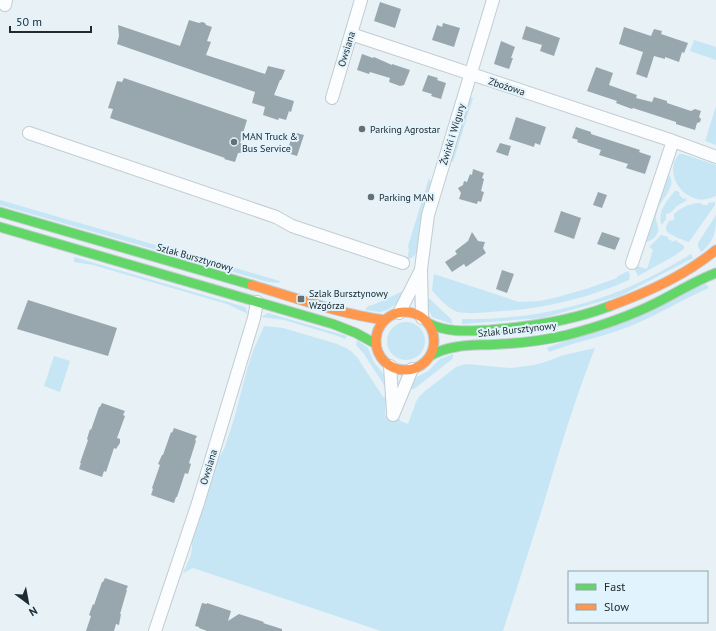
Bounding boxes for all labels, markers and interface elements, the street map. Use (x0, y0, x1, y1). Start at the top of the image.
scale bar (10, 8, 91, 34)
text: 50 m (16, 14, 42, 29)
street label: Owsiana (335, 30, 358, 68)
street label: Zbożowa (487, 74, 527, 99)
street label: Żwirki i Wigury (437, 101, 468, 166)
place label: Parking Agrostar (370, 123, 441, 136)
marker: Parking Agrostar (357, 124, 367, 134)
place label: MAN Truck & Bus Service (242, 130, 298, 155)
marker: MAN Truck & Bus Service (229, 137, 239, 147)
place label: Parking MAN (379, 191, 434, 204)
marker: Parking MAN (366, 192, 376, 202)
street label: Szlak Bursztynowy (155, 240, 235, 275)
place label: Szlak Bursztynowy Wzgórza (309, 287, 388, 312)
marker: Szlak Bursztynowy Wzgórza (296, 294, 306, 304)
street label: Szlak Bursztynowy (477, 319, 557, 340)
street label: Owsiana (197, 448, 220, 486)
legend (568, 571, 708, 623)
text: Fast (604, 579, 625, 594)
north arrow (8, 583, 48, 623)
text: Slow (604, 599, 629, 614)
text: N (27, 604, 40, 619)

